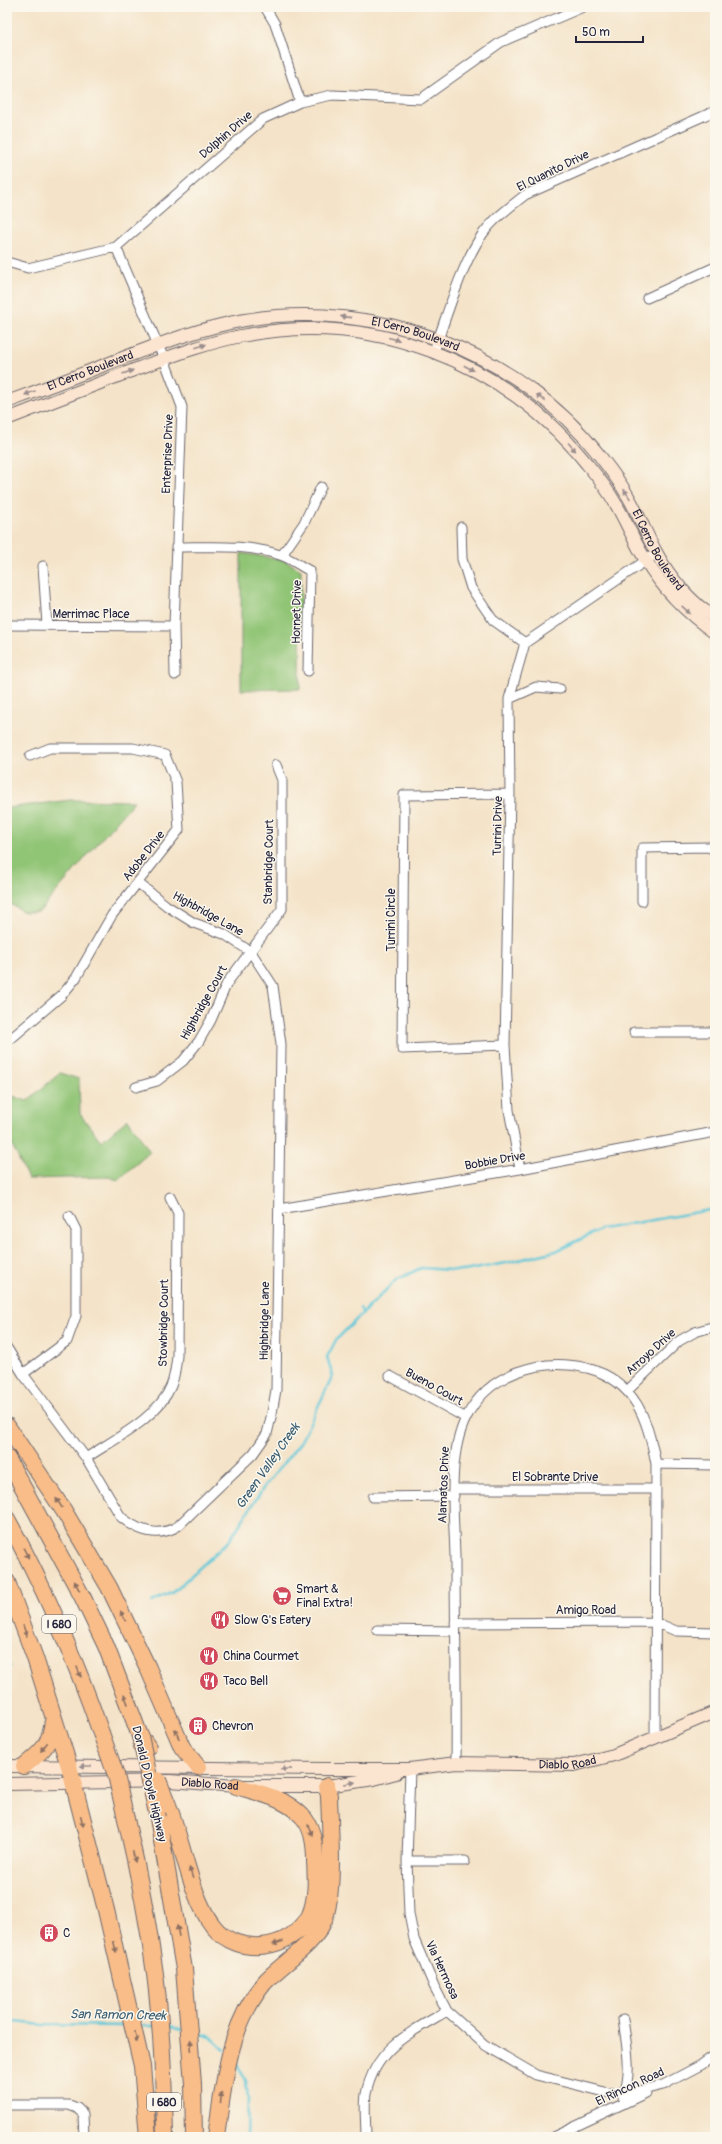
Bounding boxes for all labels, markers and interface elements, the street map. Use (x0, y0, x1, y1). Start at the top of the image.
scale bar (576, 18, 643, 44)
text: 50 m (582, 25, 610, 40)
street label: Dolphin Drive (196, 108, 256, 162)
street label: El Quanito Drive (514, 147, 592, 195)
one-way arrow (340, 314, 352, 321)
street label: El Cerro Boulevard (370, 314, 462, 355)
one-way arrow (389, 336, 401, 342)
one-way arrow (195, 343, 207, 349)
street label: El Cerro Boulevard (45, 347, 136, 394)
one-way arrow (464, 365, 475, 371)
one-way arrow (123, 369, 135, 375)
one-way arrow (24, 391, 36, 397)
one-way arrow (535, 394, 546, 402)
street label: Enterprise Drive (159, 414, 177, 494)
one-way arrow (567, 442, 576, 452)
one-way arrow (623, 489, 631, 499)
street label: El Cerro Boulevard (629, 507, 687, 594)
street label: Hornet Drive (289, 580, 305, 644)
one-way arrow (681, 605, 691, 614)
street label: Merrimac Place (53, 607, 130, 622)
street label: Turrini Drive (490, 796, 506, 856)
street label: Stanbridge Court (261, 819, 277, 905)
street label: Adobe Drive (120, 828, 168, 884)
street label: Highbridge Lane (170, 888, 246, 940)
street label: Turrini Circle (384, 888, 399, 952)
street label: Highbridge Court (177, 963, 231, 1043)
street label: Bobbie Drive (464, 1148, 527, 1174)
street label: Stowbridge Court (156, 1279, 172, 1367)
street label: Highbridge Lane (257, 1281, 273, 1361)
street label: Arroyo Drive (623, 1326, 679, 1378)
street label: Bueno Court (403, 1365, 466, 1409)
water label: Green Valley Creek (232, 1419, 304, 1512)
street label: Alamatos Drive (435, 1446, 453, 1524)
street label: El Sobrante Drive (512, 1470, 598, 1485)
one-way arrow (55, 1498, 63, 1508)
one-way arrow (22, 1547, 29, 1559)
one-way arrow (74, 1580, 80, 1592)
place label: Smart & Final Extra! (296, 1582, 353, 1611)
supermarket icon: Smart & Final Extra! (271, 1585, 293, 1607)
street label: Amigo Road (556, 1603, 616, 1618)
restaurant icon: Slow G's Eatery (209, 1609, 231, 1631)
one-way arrow (120, 1610, 127, 1622)
place label: Slow G's Eatery (234, 1613, 311, 1628)
road number: I 680 (42, 1615, 76, 1633)
one-way arrow (23, 1626, 29, 1638)
restaurant icon: China Courmet (198, 1645, 220, 1667)
place label: China Courmet (223, 1649, 299, 1664)
one-way arrow (76, 1666, 82, 1678)
restaurant icon: Taco Bell (198, 1670, 220, 1692)
place label: Taco Bell (223, 1674, 268, 1689)
one-way arrow (123, 1693, 129, 1705)
building icon: Chevron (187, 1715, 209, 1737)
place label: Chevron (212, 1719, 254, 1734)
street label: Donald D Doyle Highway (128, 1725, 170, 1843)
one-way arrow (174, 1729, 180, 1740)
one-way arrow (40, 1741, 48, 1752)
street label: Diablo Road (538, 1752, 598, 1773)
one-way arrow (79, 1763, 92, 1769)
one-way arrow (280, 1765, 292, 1772)
street label: Diablo Road (180, 1774, 239, 1794)
one-way arrow (344, 1780, 356, 1786)
one-way arrow (80, 1815, 86, 1827)
one-way arrow (307, 1824, 313, 1836)
one-way arrow (132, 1851, 138, 1863)
one-way arrow (187, 1866, 193, 1878)
building icon: C (38, 1922, 60, 1944)
one-way arrow (175, 1925, 181, 1937)
place label: C (63, 1926, 70, 1941)
street label: Via Hermosa (422, 1938, 462, 2002)
one-way arrow (272, 1940, 284, 1946)
one-way arrow (113, 1941, 119, 1953)
water label: San Ramon Creek (70, 2006, 168, 2024)
one-way arrow (134, 2031, 140, 2043)
one-way arrow (187, 2039, 194, 2051)
street label: El Rincon Road (593, 2064, 667, 2109)
one-way arrow (218, 2092, 224, 2104)
road number: I 680 (147, 2093, 181, 2111)

